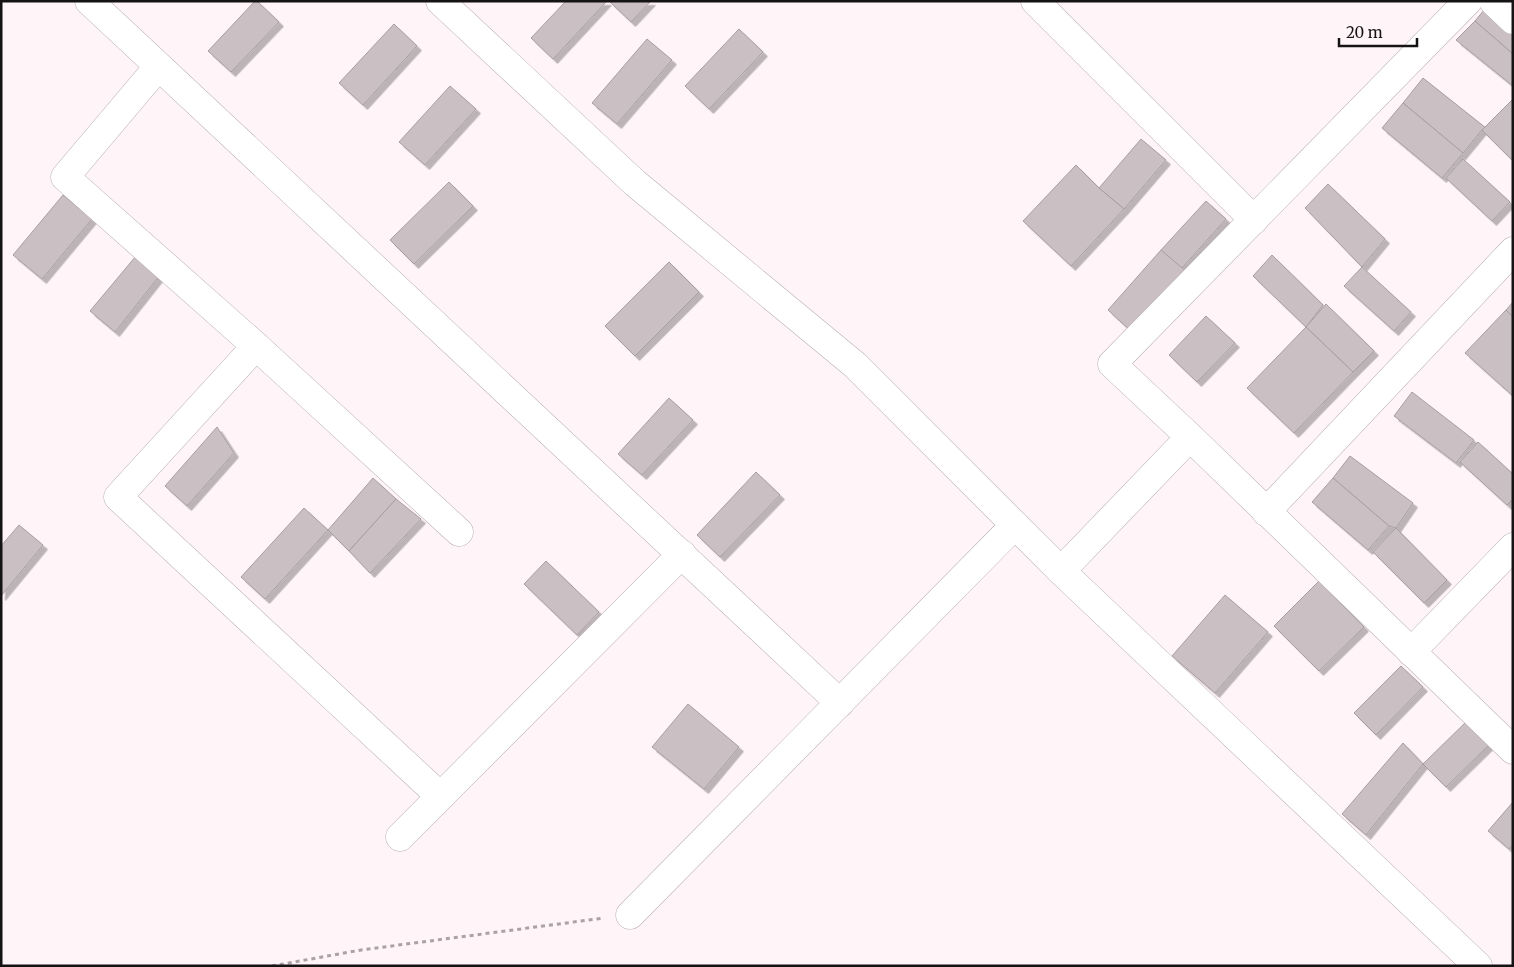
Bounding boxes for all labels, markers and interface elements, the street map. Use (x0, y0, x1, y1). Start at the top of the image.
scale bar (1339, 15, 1416, 47)
text: 20 m (1346, 23, 1383, 42)

